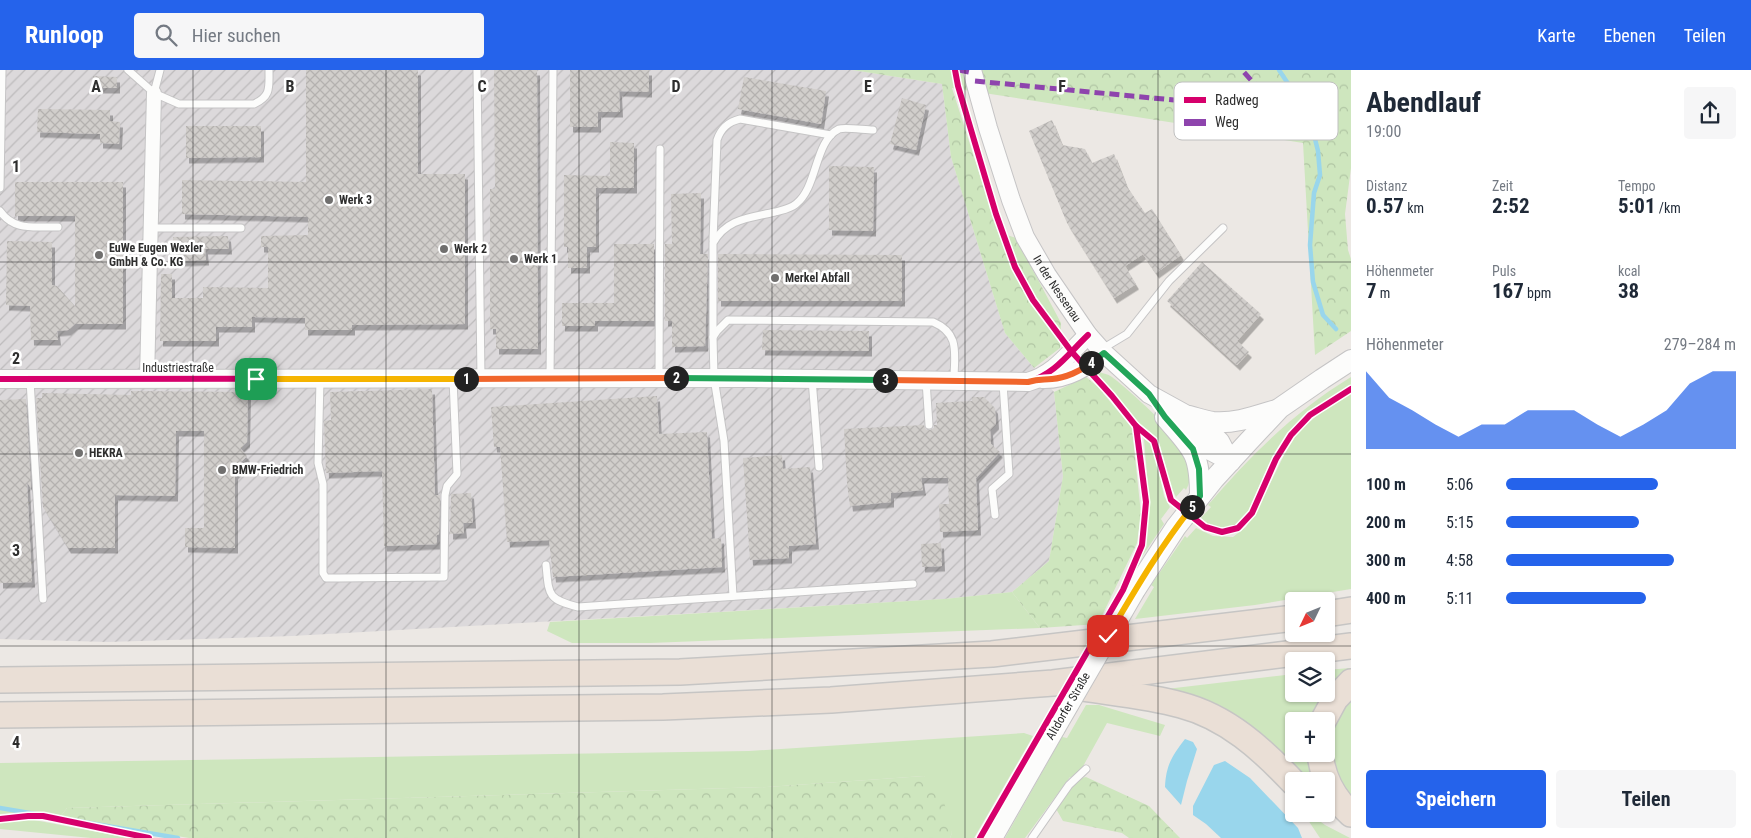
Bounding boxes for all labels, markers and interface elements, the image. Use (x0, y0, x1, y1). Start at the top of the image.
search box (134, 13, 484, 58)
text: Runloop (25, 21, 104, 49)
icon: search (152, 21, 180, 49)
text: Hier suchen (192, 24, 281, 47)
text: Karte (1537, 25, 1576, 46)
text: Ebenen (1604, 25, 1656, 46)
text: Teilen (1684, 25, 1726, 46)
text: A (91, 77, 101, 96)
text: B (286, 77, 295, 96)
text: C (477, 77, 487, 96)
text: D (671, 77, 681, 96)
text: E (864, 77, 872, 96)
text: F (1058, 77, 1066, 96)
legend (1174, 82, 1338, 140)
text: Abendlauf (1366, 86, 1481, 119)
button: share (1684, 87, 1736, 139)
text: Radweg (1215, 92, 1259, 108)
text: Weg (1215, 114, 1239, 130)
text: 19:00 (1366, 122, 1401, 141)
text: 1 (12, 157, 20, 176)
text: Distanz (1366, 178, 1407, 194)
text: Zeit (1492, 178, 1513, 194)
text: Tempo (1618, 178, 1656, 194)
place label: Werk 3 (339, 193, 372, 207)
marker: Werk 3 (323, 194, 335, 206)
text: 0.57 (1366, 194, 1404, 218)
text: 2:52 (1492, 194, 1530, 218)
text: 5:01 (1618, 194, 1656, 218)
text: km (1404, 200, 1424, 216)
text: /km (1656, 200, 1681, 216)
place label: EuWe Eugen Wexler GmbH & Co. KG (109, 241, 203, 269)
place label: Werk 2 (454, 242, 487, 256)
marker: Werk 2 (438, 243, 450, 255)
marker: EuWe Eugen Wexler GmbH & Co. KG (93, 249, 105, 261)
place label: Werk 1 (524, 252, 557, 266)
marker: Werk 1 (508, 253, 520, 265)
street label: In der Nessenau (1030, 253, 1084, 325)
text: Höhenmeter (1366, 263, 1434, 279)
text: Puls (1492, 263, 1516, 279)
text: kcal (1618, 263, 1641, 279)
place label: Merkel Abfall (785, 271, 850, 285)
marker: Merkel Abfall (769, 272, 781, 284)
text: 7 (1366, 279, 1377, 303)
text: 167 (1492, 279, 1524, 303)
text: 38 (1618, 279, 1639, 303)
text: m (1377, 285, 1390, 301)
text: bpm (1524, 285, 1551, 301)
text: Höhenmeter (1366, 335, 1444, 354)
text: 279–284 m (1664, 335, 1736, 354)
text: 2 (12, 349, 20, 368)
pin: 4 (1078, 350, 1104, 376)
text: 4 (1088, 355, 1095, 371)
pin (235, 358, 277, 400)
street label: Industriestraße (142, 361, 214, 375)
icon: arrive (242, 365, 270, 393)
pin: 1 (454, 366, 478, 392)
pin: 2 (664, 366, 688, 390)
pin: 3 (872, 368, 898, 392)
text: 2 (673, 370, 680, 386)
text: 1 (463, 371, 470, 387)
text: 3 (882, 372, 889, 388)
place label: HEKRA (89, 446, 124, 460)
marker: HEKRA (73, 447, 85, 459)
place label: BMW-Friedrich (232, 463, 304, 477)
marker: BMW-Friedrich (216, 464, 228, 476)
text: 100 m (1366, 475, 1406, 494)
text: 5:06 (1446, 475, 1473, 494)
pin: 5 (1180, 494, 1204, 520)
text: 5 (1189, 499, 1196, 515)
text: 200 m (1366, 513, 1406, 532)
text: 5:15 (1446, 513, 1473, 532)
text: 3 (12, 541, 20, 560)
text: 300 m (1366, 551, 1406, 570)
text: 4:58 (1446, 551, 1473, 570)
text: 400 m (1366, 589, 1406, 608)
text: 5:11 (1446, 589, 1473, 608)
north arrow (1285, 592, 1335, 642)
map controls (1285, 592, 1335, 822)
pin (1087, 615, 1129, 657)
icon: check (1094, 622, 1122, 650)
button: layers (1285, 652, 1335, 702)
street label: Altdorfer Straße (1043, 669, 1093, 742)
button: + (1285, 712, 1335, 762)
text: 4 (12, 733, 20, 752)
button: Speichern (1366, 770, 1546, 828)
button: Teilen (1556, 770, 1736, 828)
button: − (1285, 772, 1335, 822)

